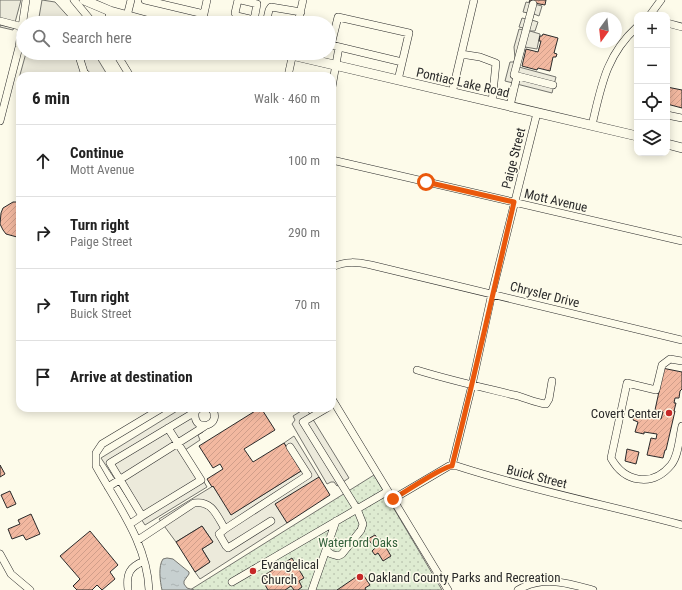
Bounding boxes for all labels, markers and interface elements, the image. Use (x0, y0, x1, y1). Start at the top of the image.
north arrow (586, 12, 622, 48)
map controls (634, 12, 670, 156)
button: + (634, 12, 670, 48)
search box (16, 16, 336, 60)
icon: search (30, 27, 52, 49)
text: Search here (62, 29, 132, 47)
button: − (634, 48, 670, 84)
street label: Pontiac Lake Road (415, 64, 511, 101)
button: locate (634, 84, 670, 120)
text: 6 min (32, 88, 70, 108)
text: Walk · 460 m (254, 91, 320, 106)
button: layers (634, 120, 670, 156)
street label: Paige Street (499, 126, 528, 190)
text: Continue (70, 144, 124, 162)
icon: ahead (32, 150, 54, 172)
text: 100 m (288, 153, 320, 168)
text: Mott Avenue (70, 162, 134, 177)
route start (417, 173, 435, 191)
street label: Mott Avenue (523, 186, 589, 215)
text: Turn right (70, 216, 129, 234)
icon: right (32, 222, 54, 244)
text: 290 m (288, 225, 320, 240)
text: Paige Street (70, 234, 132, 249)
street label: Chrysler Drive (509, 279, 581, 310)
text: Turn right (70, 288, 129, 306)
icon: right (32, 294, 54, 316)
text: 70 m (294, 297, 320, 312)
text: Buick Street (70, 306, 132, 321)
icon: arrive (32, 366, 54, 388)
text: Arrive at destination (70, 368, 193, 386)
place label: Covert Center (591, 406, 661, 421)
marker: Covert Center (664, 408, 674, 418)
street label: Buick Street (505, 462, 569, 491)
route end (384, 490, 402, 508)
park label: Waterford Oaks (318, 535, 398, 550)
place label: Evangelical Church (261, 557, 319, 587)
marker: Evangelical Church (248, 566, 258, 576)
place label: Oakland County Parks and Recreation (368, 570, 560, 585)
marker: Oakland County Parks and Recreation (355, 572, 365, 582)

